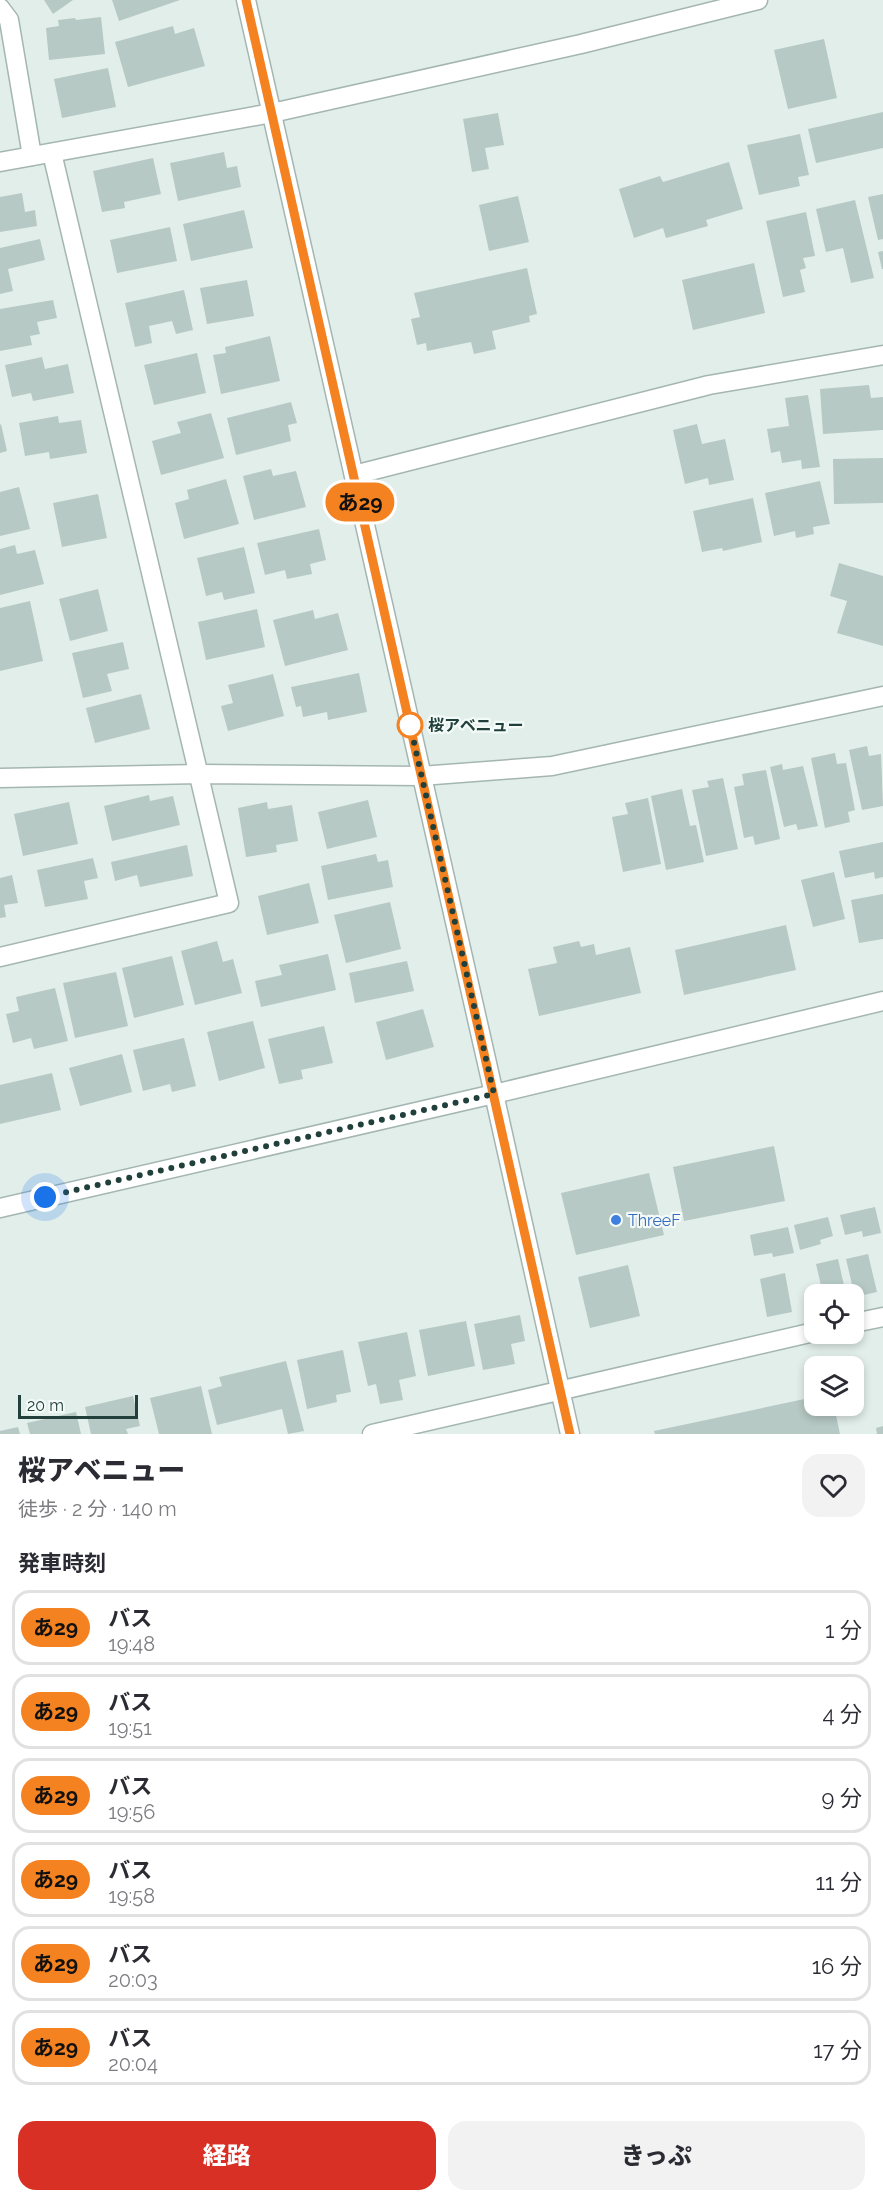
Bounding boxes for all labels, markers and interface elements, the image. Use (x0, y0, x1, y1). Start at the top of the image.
line badge: あ29 (326, 482, 394, 522)
text: あ29 (337, 490, 383, 515)
marker: 桜アベニュー (397, 712, 423, 738)
place label: 桜アベニュー (428, 716, 524, 735)
your location (30, 1182, 60, 1212)
place label: ThreeF (628, 1211, 681, 1230)
marker: ThreeF (609, 1213, 623, 1227)
map controls (804, 1284, 864, 1416)
button: locate (804, 1284, 864, 1344)
button: layers (804, 1356, 864, 1416)
scale bar (18, 1392, 138, 1420)
text: 20 m (27, 1396, 64, 1415)
text: 桜アベニュー (18, 1454, 185, 1487)
button: heart (802, 1454, 865, 1517)
text: 徒歩 · 2 分 · 140 m (18, 1497, 177, 1521)
text: 発車時刻 (18, 1550, 106, 1576)
text: バス (108, 1605, 152, 1631)
text: あ29 (33, 1615, 78, 1640)
text: 1 分 (825, 1617, 862, 1643)
text: 19:48 (108, 1632, 155, 1656)
text: バス (108, 1689, 152, 1715)
text: あ29 (33, 1699, 78, 1724)
text: 4 分 (822, 1701, 862, 1727)
text: 19:51 (108, 1716, 152, 1740)
text: バス (108, 1773, 152, 1799)
text: あ29 (33, 1783, 78, 1808)
text: 9 分 (821, 1785, 862, 1811)
text: 19:56 (108, 1800, 155, 1824)
text: バス (108, 1857, 152, 1883)
text: あ29 (33, 1867, 78, 1892)
text: 11 分 (816, 1869, 862, 1895)
text: 19:58 (108, 1884, 155, 1908)
text: バス (108, 1941, 152, 1967)
text: あ29 (33, 1951, 78, 1976)
text: 16 分 (812, 1953, 862, 1979)
text: 20:03 (108, 1968, 158, 1992)
text: バス (108, 2025, 152, 2051)
text: あ29 (33, 2035, 78, 2060)
text: 17 分 (813, 2037, 862, 2063)
text: 20:04 (108, 2052, 158, 2076)
button: 経路 (18, 2121, 436, 2190)
button: きっぷ (448, 2121, 865, 2190)

